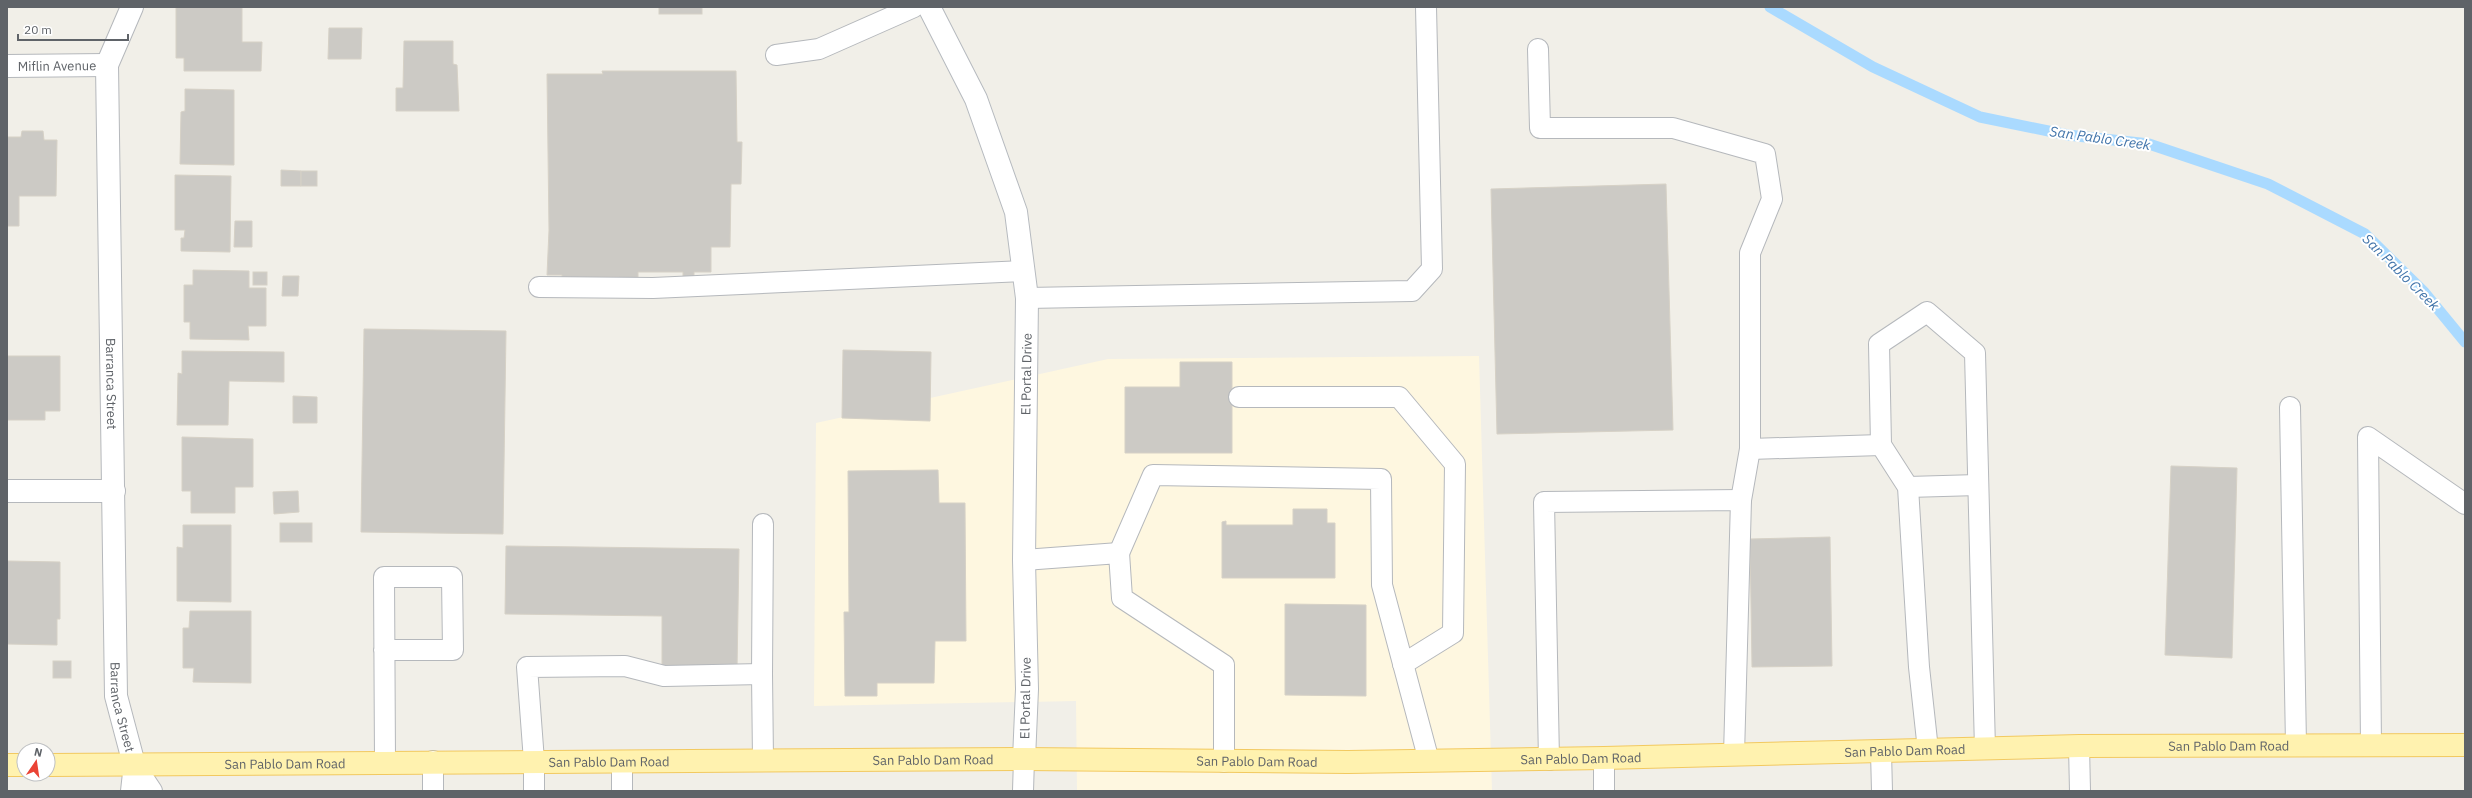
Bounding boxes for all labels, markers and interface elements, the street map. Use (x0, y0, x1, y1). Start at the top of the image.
scale bar (18, 16, 128, 42)
text: 20 m (24, 22, 52, 37)
street label: Miflin Avenue (18, 57, 96, 75)
water label: San Pablo Creek (2049, 122, 2152, 154)
water label: San Pablo Creek (2359, 230, 2444, 315)
street label: El Portal Drive (1017, 333, 1036, 415)
street label: Barranca Street (102, 338, 120, 430)
street label: El Portal Drive (1016, 657, 1035, 739)
street label: Barranca Street (107, 662, 138, 754)
street label: San Pablo Dam Road (2168, 737, 2289, 755)
street label: San Pablo Dam Road (1844, 741, 1966, 761)
north arrow (16, 742, 56, 782)
text: N (33, 745, 44, 760)
street label: San Pablo Dam Road (1520, 749, 1642, 768)
street label: San Pablo Dam Road (872, 751, 994, 769)
street label: San Pablo Dam Road (548, 753, 670, 771)
street label: San Pablo Dam Road (1196, 753, 1318, 771)
street label: San Pablo Dam Road (224, 755, 346, 773)

